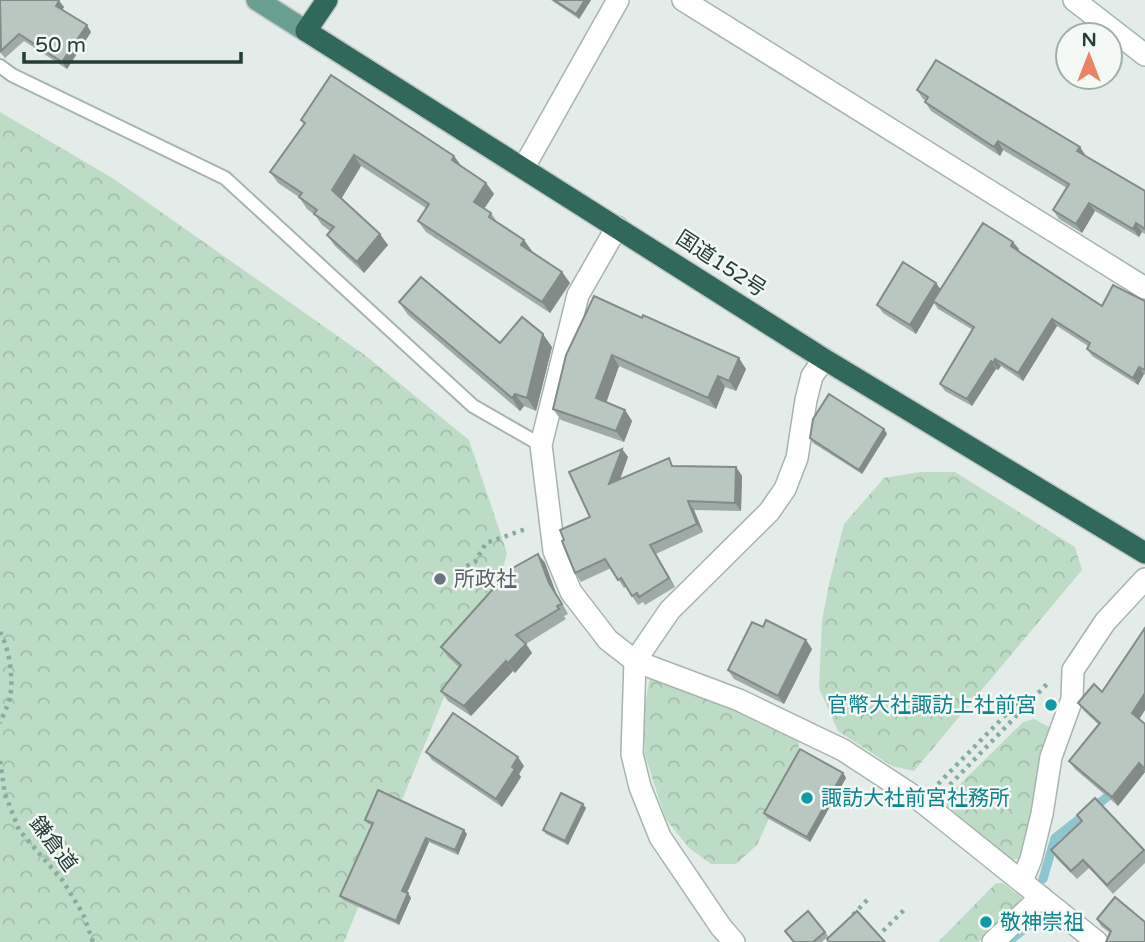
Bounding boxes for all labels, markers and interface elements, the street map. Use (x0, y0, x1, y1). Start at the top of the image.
scale bar (24, 21, 242, 65)
north arrow (1054, 21, 1124, 91)
text: N (1081, 29, 1097, 51)
text: 50 m (35, 33, 86, 58)
street label: 国道152号 (671, 226, 771, 302)
place label: 所政社 (454, 567, 517, 592)
marker: 所政社 (432, 571, 448, 587)
place label: 官幣大社諏訪上社前宮 (827, 693, 1037, 718)
marker: 官幣大社諏訪上社前宮 (1043, 697, 1059, 713)
place label: 諏訪大社前宮社務所 (821, 786, 1010, 811)
marker: 諏訪大社前宮社務所 (799, 790, 815, 806)
street label: 鎌倉道 (24, 811, 82, 877)
place label: 敬神崇祖 (1000, 910, 1084, 935)
marker: 敬神崇祖 (978, 914, 994, 930)

